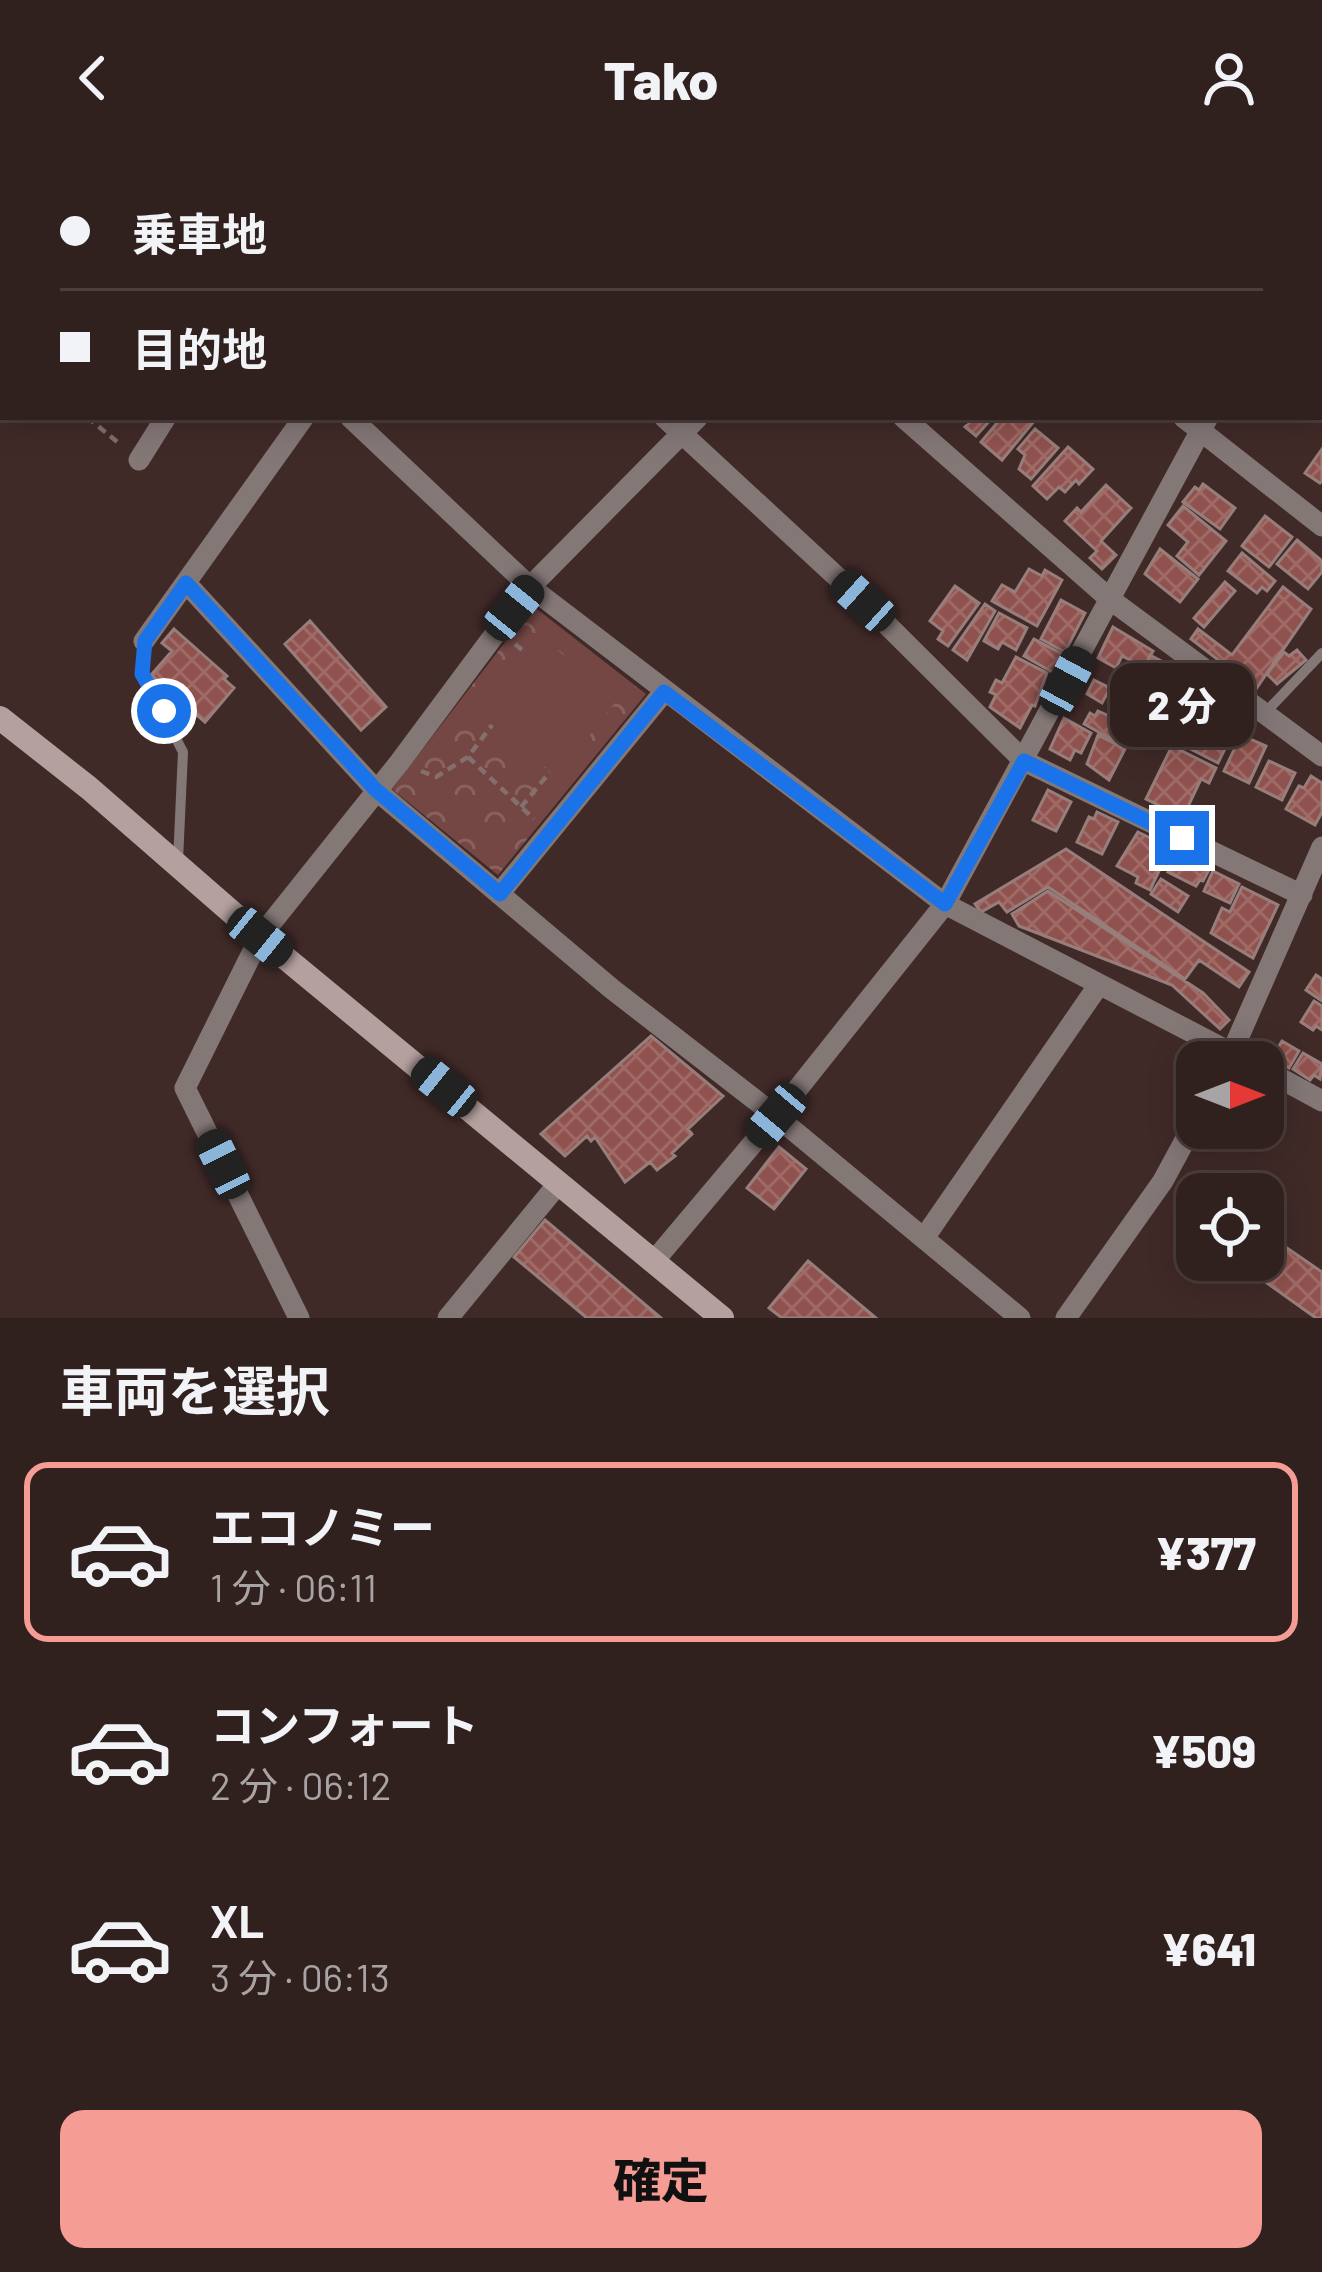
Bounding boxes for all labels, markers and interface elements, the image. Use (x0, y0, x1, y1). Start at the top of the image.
icon: back (60, 45, 126, 111)
icon: person (1196, 45, 1262, 111)
text: Tako (604, 46, 718, 111)
text: 乗車地 (132, 206, 267, 260)
text: 目的地 (132, 321, 267, 375)
car (824, 564, 902, 638)
car (477, 569, 551, 647)
car (1034, 641, 1100, 721)
callout: 2 分 (1110, 664, 1254, 748)
text: 2 分 (1148, 681, 1216, 728)
route start (137, 684, 191, 738)
route end (1155, 811, 1209, 865)
car (221, 900, 299, 974)
north arrow (1176, 1041, 1284, 1149)
map controls (1176, 1041, 1284, 1281)
car (405, 1050, 483, 1124)
car (739, 1077, 813, 1155)
car (191, 1124, 255, 1204)
button: locate (1176, 1173, 1284, 1281)
text: 車両を選択 (60, 1357, 330, 1422)
icon: car (66, 1498, 174, 1606)
text: エコノミー (210, 1499, 435, 1553)
text: ¥377 (1155, 1525, 1256, 1579)
text: 1 分 · 06:11 (210, 1563, 377, 1610)
icon: car (66, 1696, 174, 1804)
text: コンフォート (210, 1697, 479, 1751)
text: ¥509 (1151, 1723, 1256, 1777)
text: 2 分 · 06:12 (210, 1761, 391, 1808)
text: XL (210, 1893, 264, 1947)
icon: car (66, 1894, 174, 2002)
text: ¥641 (1161, 1921, 1256, 1975)
text: 3 分 · 06:13 (210, 1953, 390, 2000)
button: 確定 (60, 2110, 1262, 2248)

